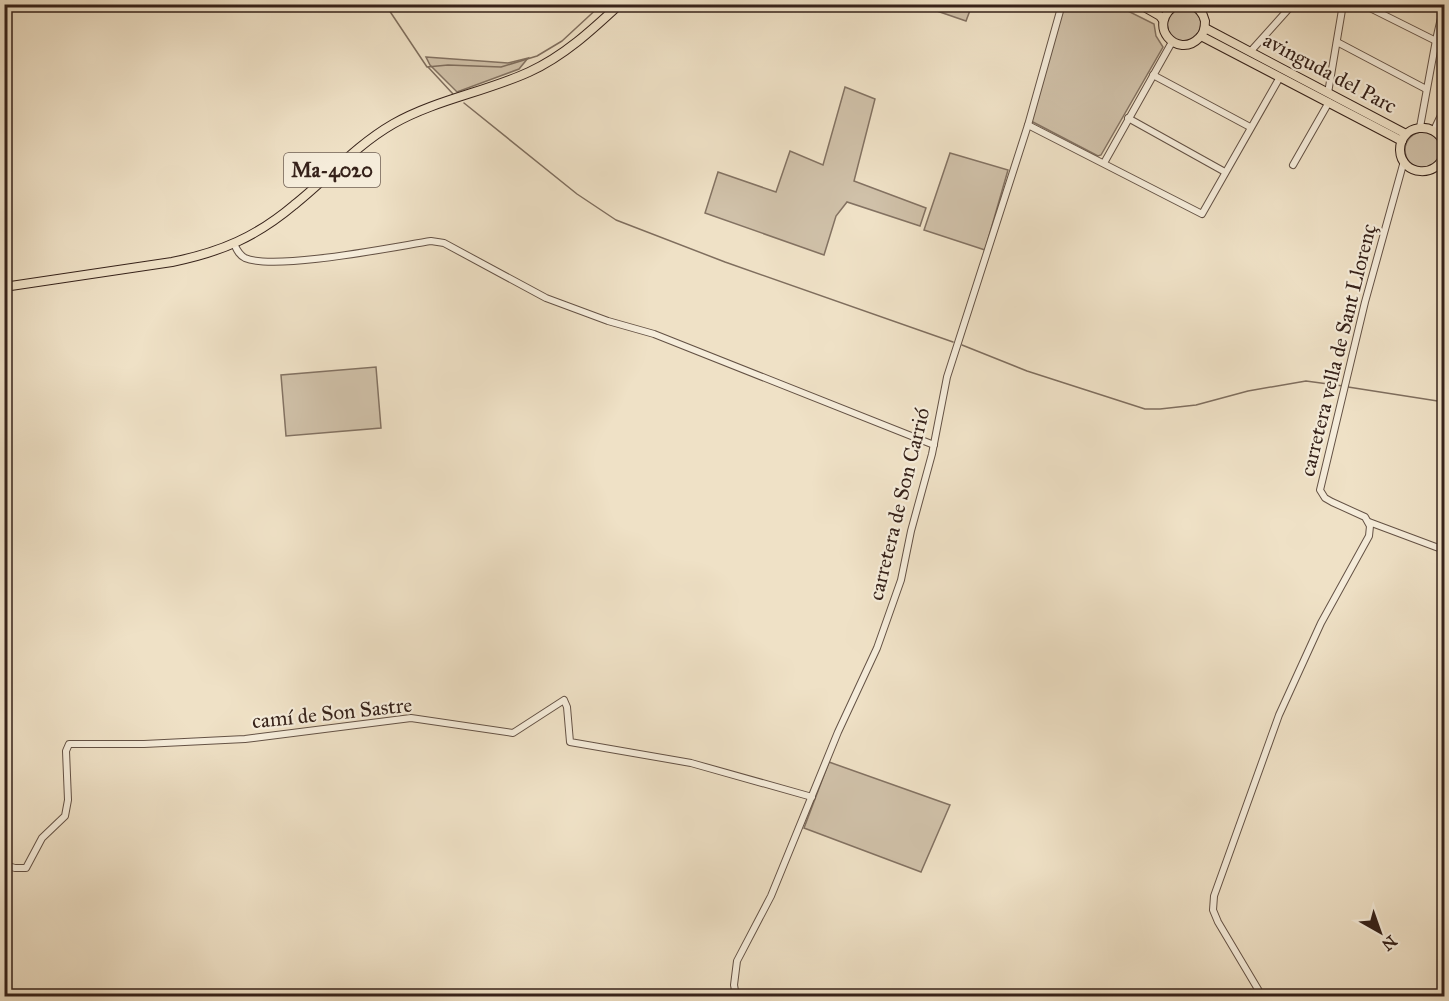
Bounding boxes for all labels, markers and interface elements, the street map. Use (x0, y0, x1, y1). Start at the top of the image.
street label: avinguda del Parc (1259, 27, 1401, 119)
road number: Ma-4020 (284, 153, 380, 187)
street label: carretera vella de Sant Llorenç (1294, 221, 1382, 479)
street label: carretera de Son Carrió (863, 405, 936, 603)
street label: camí de Son Sastre (251, 692, 414, 734)
north arrow (1350, 902, 1410, 962)
text: N (1378, 931, 1401, 955)

